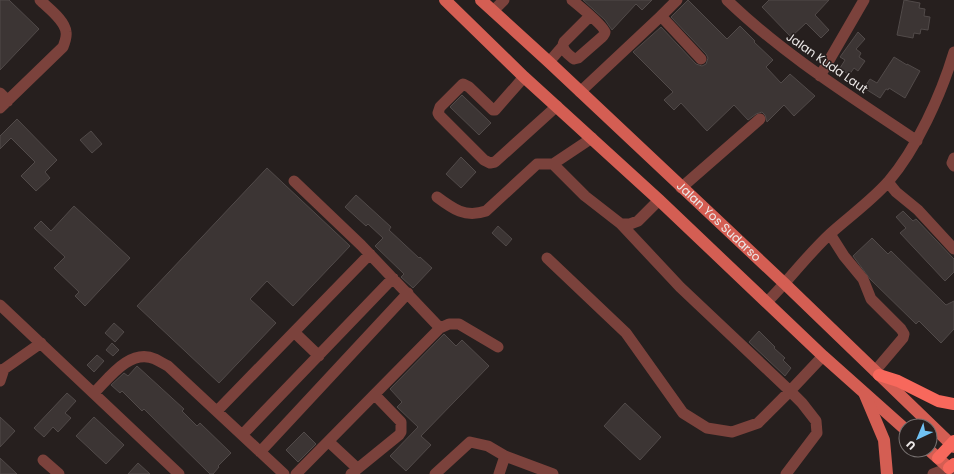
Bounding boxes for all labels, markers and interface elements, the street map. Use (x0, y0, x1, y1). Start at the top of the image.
street label: Jalan Kuda Laut (783, 28, 872, 97)
street label: Jalan Yos Sudarso (673, 177, 765, 265)
north arrow (898, 418, 938, 458)
text: U (903, 437, 919, 454)

